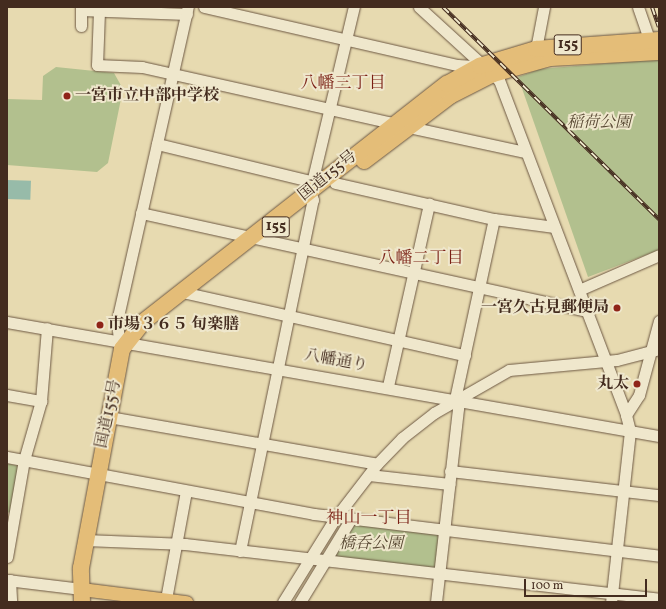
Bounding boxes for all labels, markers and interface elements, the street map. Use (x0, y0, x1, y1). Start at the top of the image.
road number: 155 (553, 32, 583, 58)
district label: 八幡三丁目 (301, 74, 385, 94)
place label: 一宮市立中部中学校 (75, 86, 219, 106)
marker: 一宮市立中部中学校 (62, 91, 72, 101)
park label: 稲荷公園 (567, 113, 631, 133)
street label: 国道155号 (295, 147, 361, 205)
road number: 155 (261, 214, 291, 240)
district label: 八幡二丁目 (379, 249, 463, 269)
place label: 一宮久古見郵便局 (481, 298, 609, 318)
marker: 一宮久古見郵便局 (612, 303, 622, 313)
place label: 市場３６５ 旬楽膳 (108, 315, 239, 335)
marker: 市場３６５ 旬楽膳 (95, 320, 105, 330)
street label: 八幡通り (303, 346, 369, 376)
place label: 丸太 (597, 374, 629, 394)
street label: 国道155号 (92, 378, 126, 450)
marker: 丸太 (632, 379, 642, 389)
district label: 神山一丁目 (327, 509, 411, 529)
park label: 橋呑公園 (339, 534, 403, 554)
scale bar (526, 571, 649, 597)
text: 100 m (531, 578, 563, 594)

